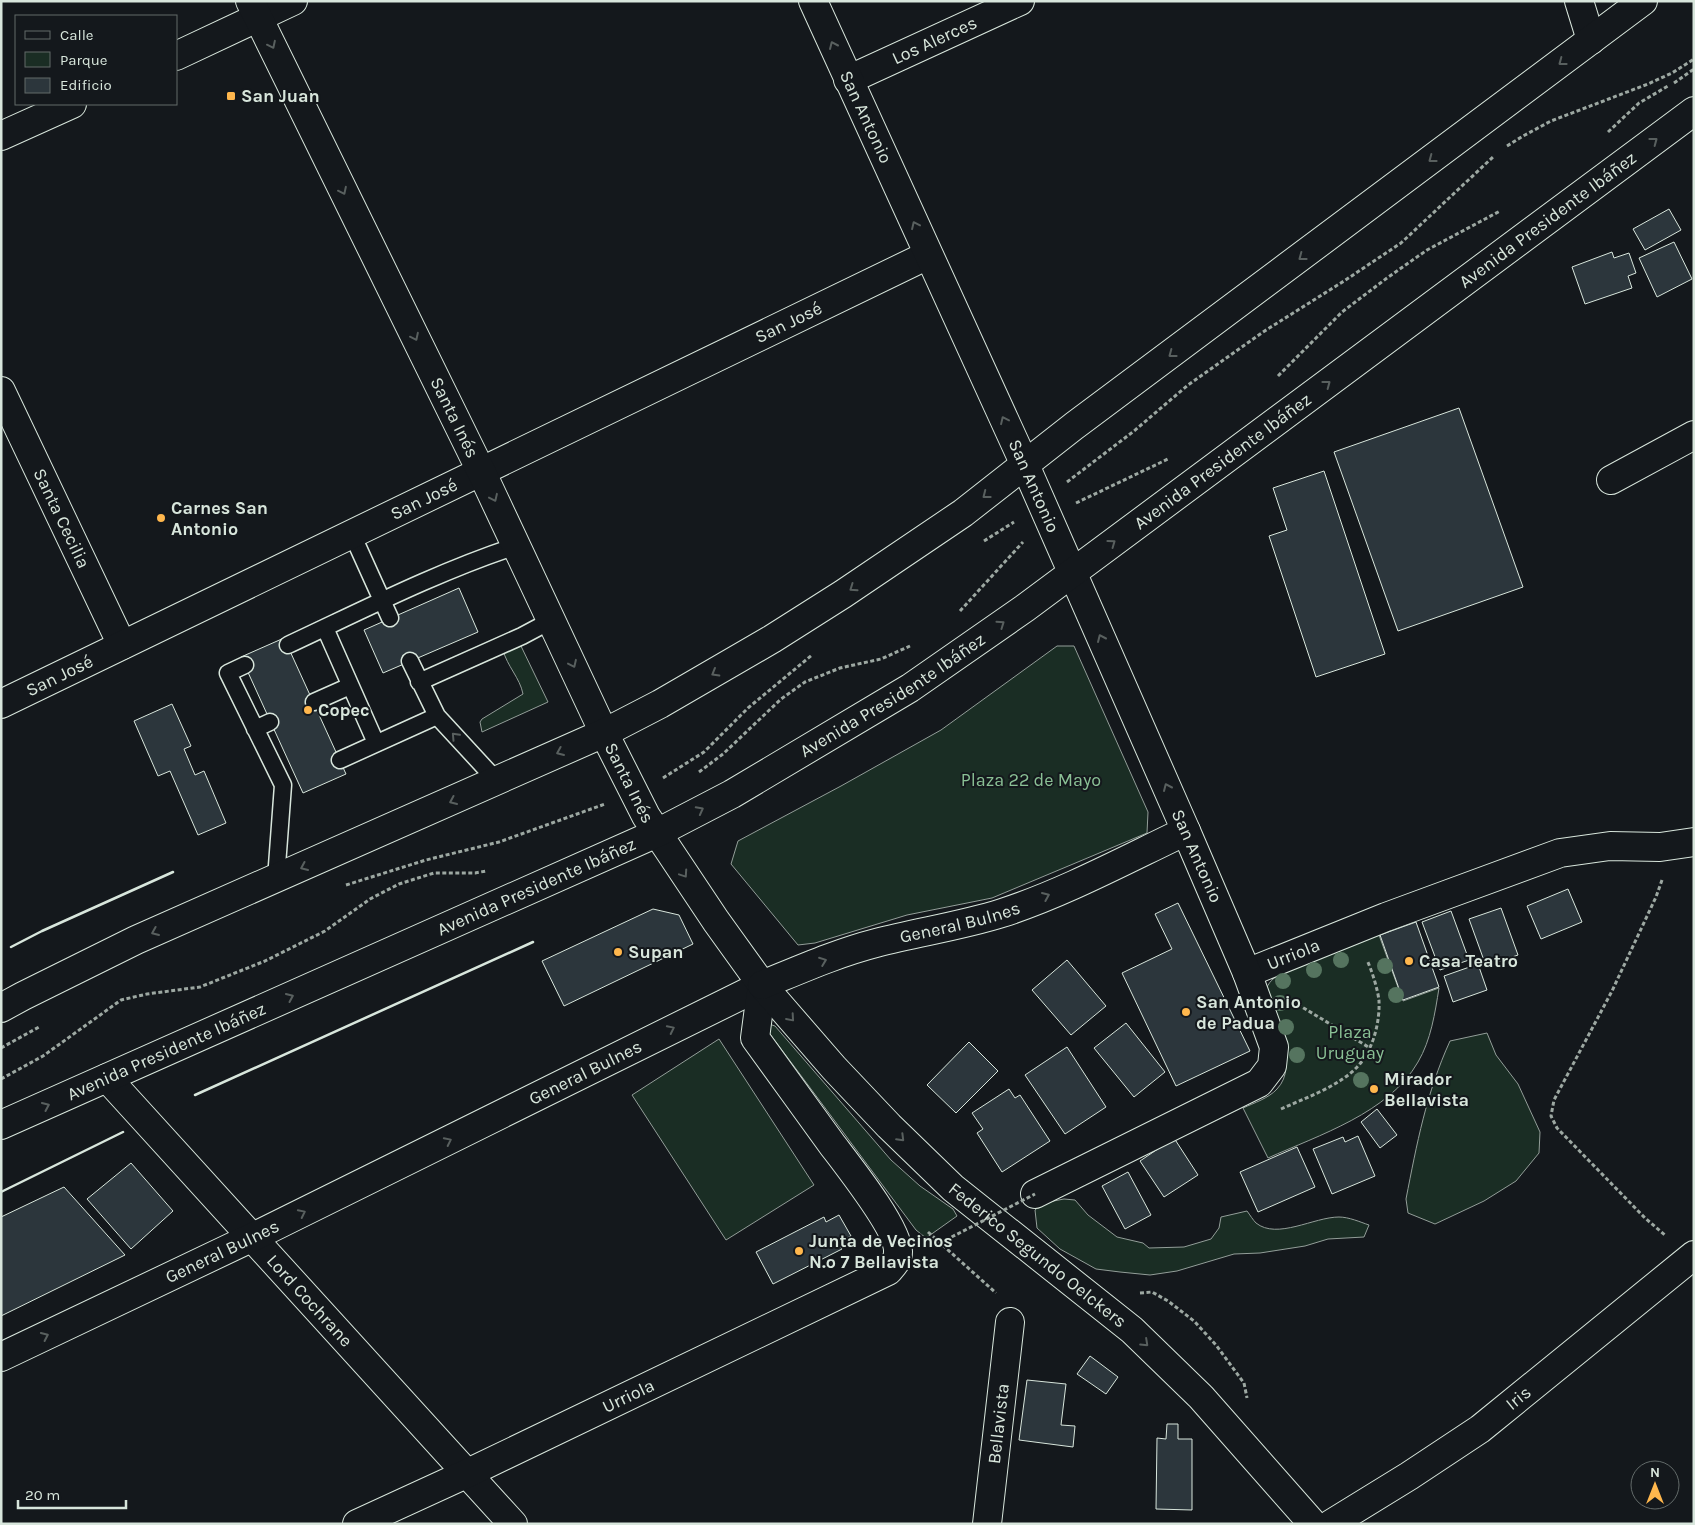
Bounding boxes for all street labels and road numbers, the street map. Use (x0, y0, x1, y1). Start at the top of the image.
street label: Los Alerces (888, 11, 980, 69)
street label: San Antonio (835, 67, 897, 167)
street label: Avenida Presidente Ibáñez (1455, 147, 1641, 293)
street label: San José (751, 297, 826, 348)
street label: Santa Inés (426, 373, 484, 461)
street label: Avenida Presidente Ibáñez (1130, 388, 1316, 534)
street label: San Antonio (1004, 436, 1064, 536)
street label: Santa Cecilia (28, 465, 95, 572)
street label: San José (387, 474, 461, 525)
street label: Avenida Presidente Ibáñez (796, 628, 989, 762)
street label: San José (22, 650, 97, 701)
street label: Santa Inés (600, 739, 659, 828)
street label: San Antonio (1167, 806, 1227, 906)
street label: Avenida Presidente Ibáñez (434, 833, 639, 941)
street label: General Bulnes (898, 897, 1023, 948)
street label: Urriola (1264, 934, 1323, 975)
street label: Avenida Presidente Ibáñez (64, 998, 269, 1105)
street label: General Bulnes (525, 1035, 646, 1110)
street label: Federico Segundo Oelckers (944, 1178, 1131, 1332)
street label: General Bulnes (162, 1215, 283, 1288)
street label: Lord Cochrane (262, 1250, 357, 1351)
street label: Urriola (599, 1374, 658, 1418)
street label: Iris (1501, 1381, 1535, 1415)
street label: Bellavista (983, 1382, 1014, 1465)

